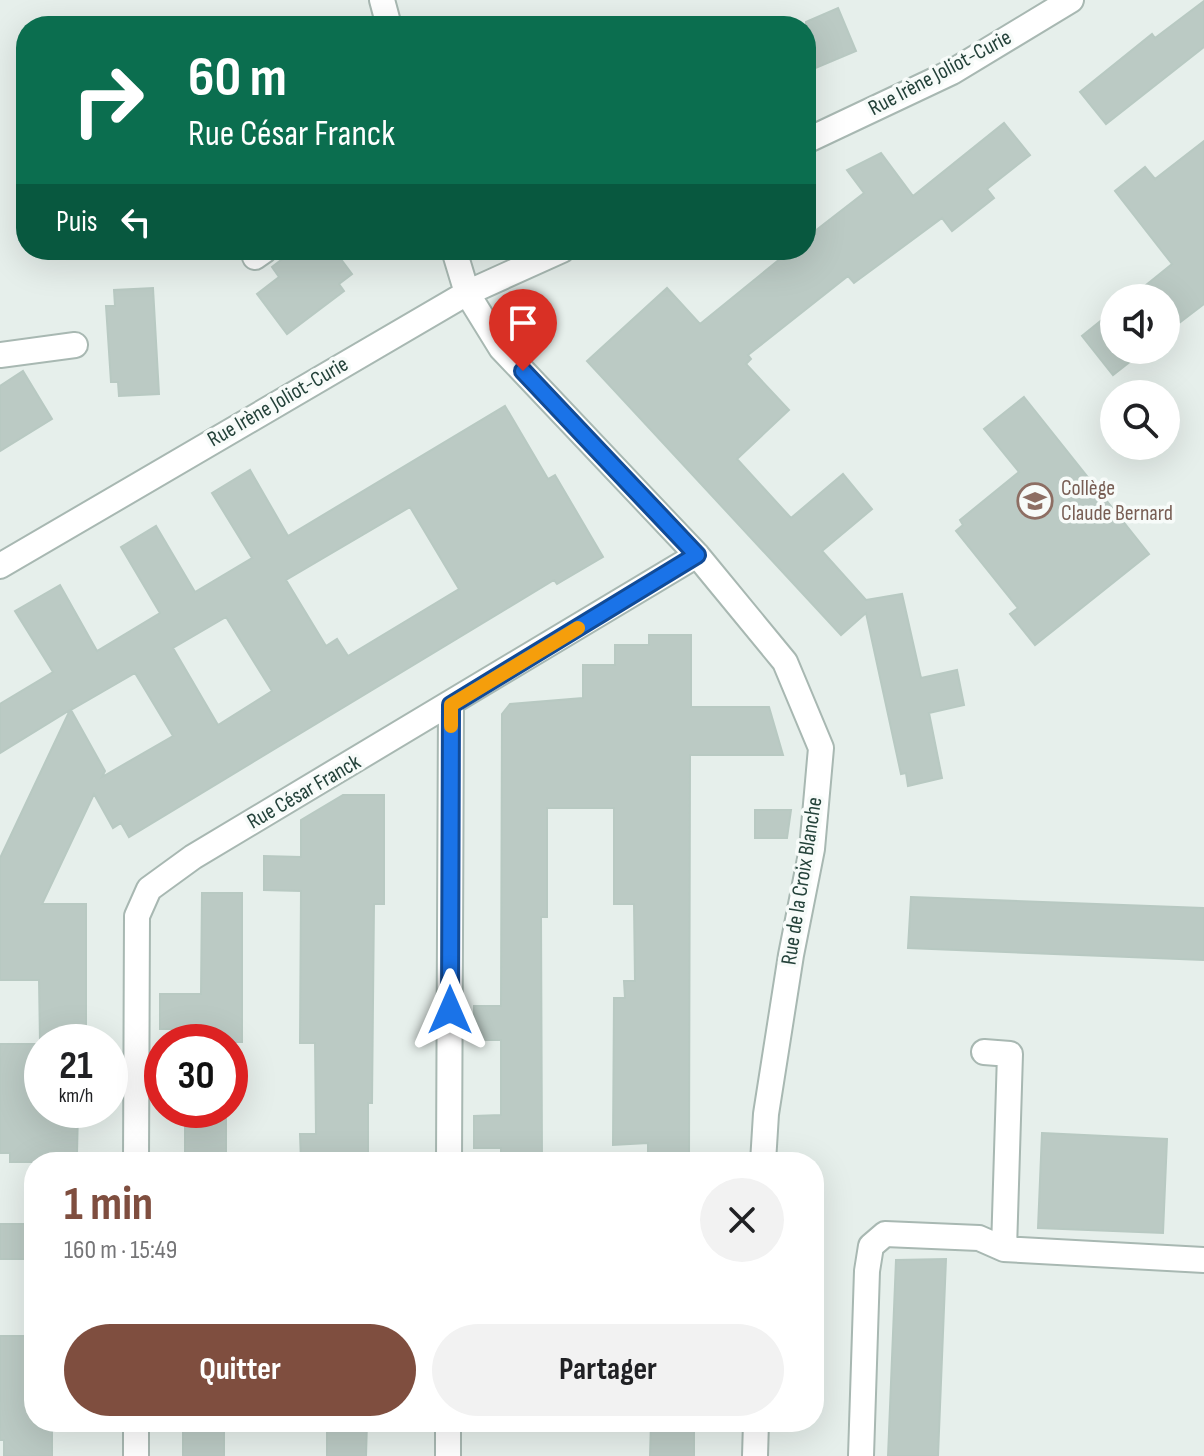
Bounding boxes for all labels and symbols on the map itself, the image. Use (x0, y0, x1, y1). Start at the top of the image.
street label: Rue Irène Joliot-Curie (864, 24, 1016, 122)
pin (489, 289, 557, 371)
street label: Rue Irène Joliot-Curie (203, 351, 353, 453)
place label: Collège Claude Bernard (1061, 475, 1173, 527)
school or university icon: Collège Claude Bernard (1016, 482, 1054, 520)
street label: Rue César Franck (242, 748, 366, 835)
street label: Rue de la Croix Blanche (775, 795, 829, 967)
position arrow (408, 968, 492, 1052)
speed limit sign: 30 (144, 1024, 248, 1128)

